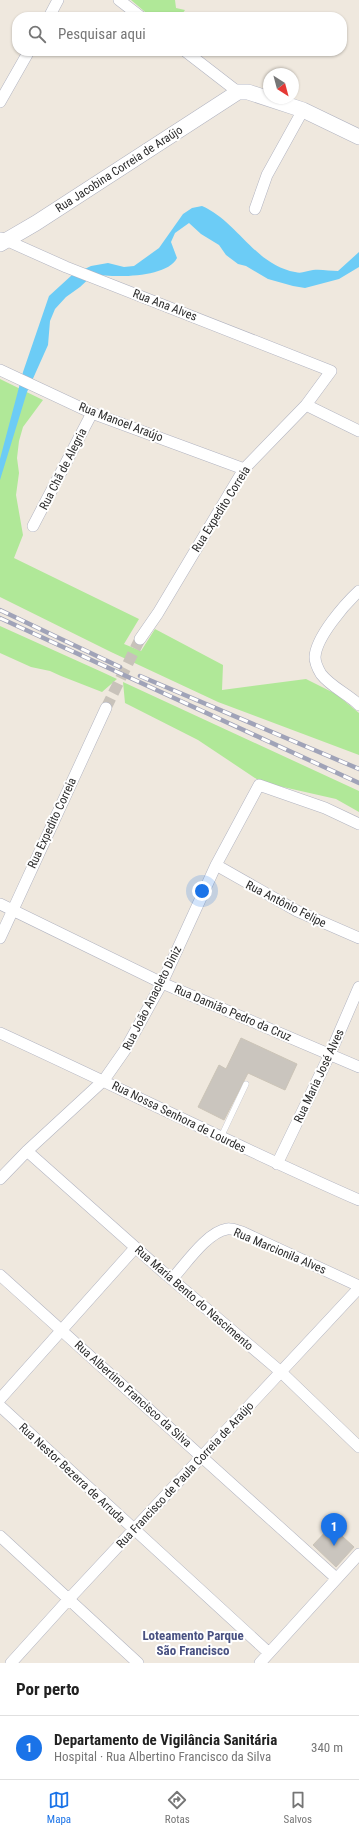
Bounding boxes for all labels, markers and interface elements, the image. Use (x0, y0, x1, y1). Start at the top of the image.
search box (12, 12, 347, 56)
icon: search (26, 23, 48, 45)
text: Pesquisar aqui (58, 25, 146, 43)
north arrow (263, 68, 299, 104)
street label: Rua Jacobina Correia de Araújo (53, 123, 185, 215)
street label: Rua Ana Alves (131, 286, 199, 324)
street label: Rua Manoel Araújo (77, 400, 165, 444)
street label: Rua Chã de Alegria (36, 426, 90, 512)
street label: Rua Expedito Correia (189, 463, 253, 554)
street label: Rua Expedito Correia (25, 775, 79, 871)
street label: Rua Antônio Felipe (243, 878, 329, 931)
your location (192, 881, 212, 901)
street label: Rua João Anacleto Diniz (120, 944, 184, 1052)
street label: Rua Damião Pedro da Cruz (172, 982, 294, 1044)
street label: Rua Maria José Alves (291, 1027, 347, 1125)
street label: Rua Nossa Senhora de Lourdes (110, 1078, 248, 1156)
street label: Rua Marcionila Alves (232, 1225, 328, 1277)
street label: Rua Maria Bento do Nascimento (132, 1243, 256, 1353)
street label: Rua Albertino Francisco da Silva (72, 1338, 194, 1450)
street label: Rua Francisco de Paula Correia de Araújo (113, 1399, 257, 1551)
street label: Rua Nestor Bezerra de Arruda (16, 1420, 128, 1526)
pin: 1 (321, 1513, 347, 1546)
district label: Loteamento Parque São Francisco (142, 1628, 244, 1658)
text: Por perto (16, 1679, 80, 1699)
text: Departamento de Vigilância Sanitária (54, 1731, 277, 1749)
text: 1 (26, 1740, 32, 1755)
text: 340 m (311, 1740, 343, 1755)
text: Hospital · Rua Albertino Francisco da Silva (54, 1749, 271, 1764)
tab: Mapa (47, 1789, 71, 1826)
tab: Rotas (165, 1789, 190, 1826)
tab: Salvos (283, 1789, 312, 1826)

